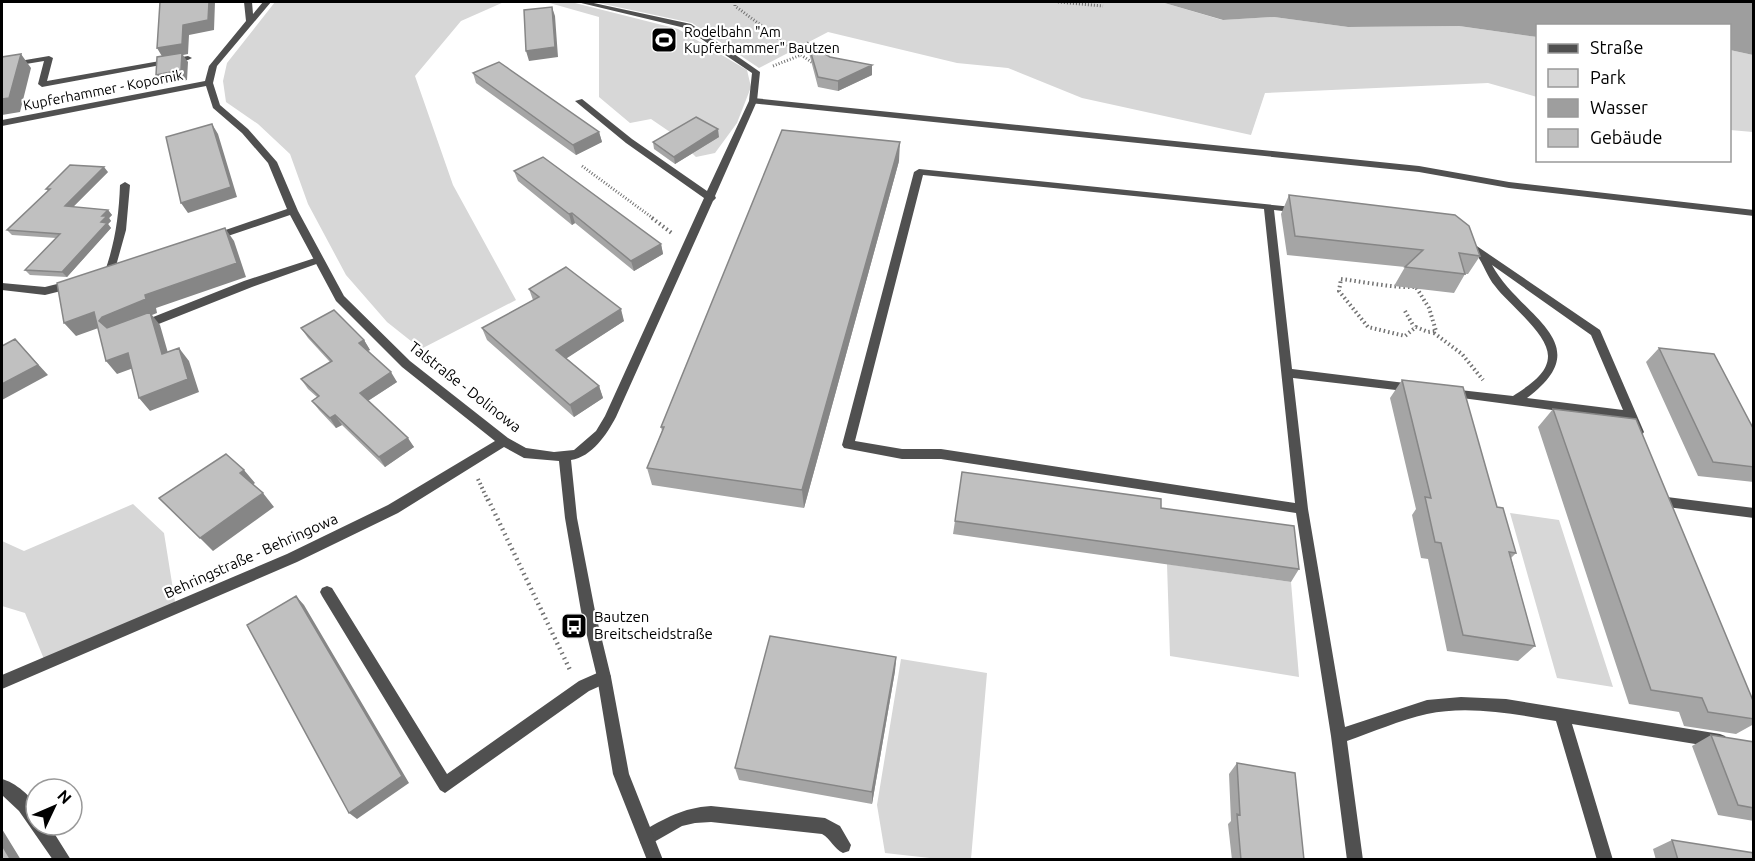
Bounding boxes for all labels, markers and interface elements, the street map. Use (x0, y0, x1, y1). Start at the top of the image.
place label: Rodelbahn "Am Kupferhammer" Bautzen (684, 24, 840, 56)
legend (1536, 24, 1731, 162)
sports icon: Rodelbahn "Am Kupferhammer" Bautzen (649, 25, 679, 55)
text: Straße (1590, 37, 1643, 57)
street label: Kupferhammer - Kopornik (22, 67, 184, 113)
text: Park (1590, 67, 1626, 87)
text: Wasser (1590, 97, 1648, 117)
text: Gebäude (1590, 127, 1662, 147)
street label: Talstraße - Dolinowa (406, 338, 525, 436)
street label: Behringstraße - Behringowa (161, 510, 340, 602)
place label: Bautzen Breitscheidstraße (594, 608, 713, 642)
bus stop icon: Bautzen Breitscheidstraße (559, 611, 589, 641)
north arrow (24, 777, 84, 837)
text: N (54, 786, 75, 807)

